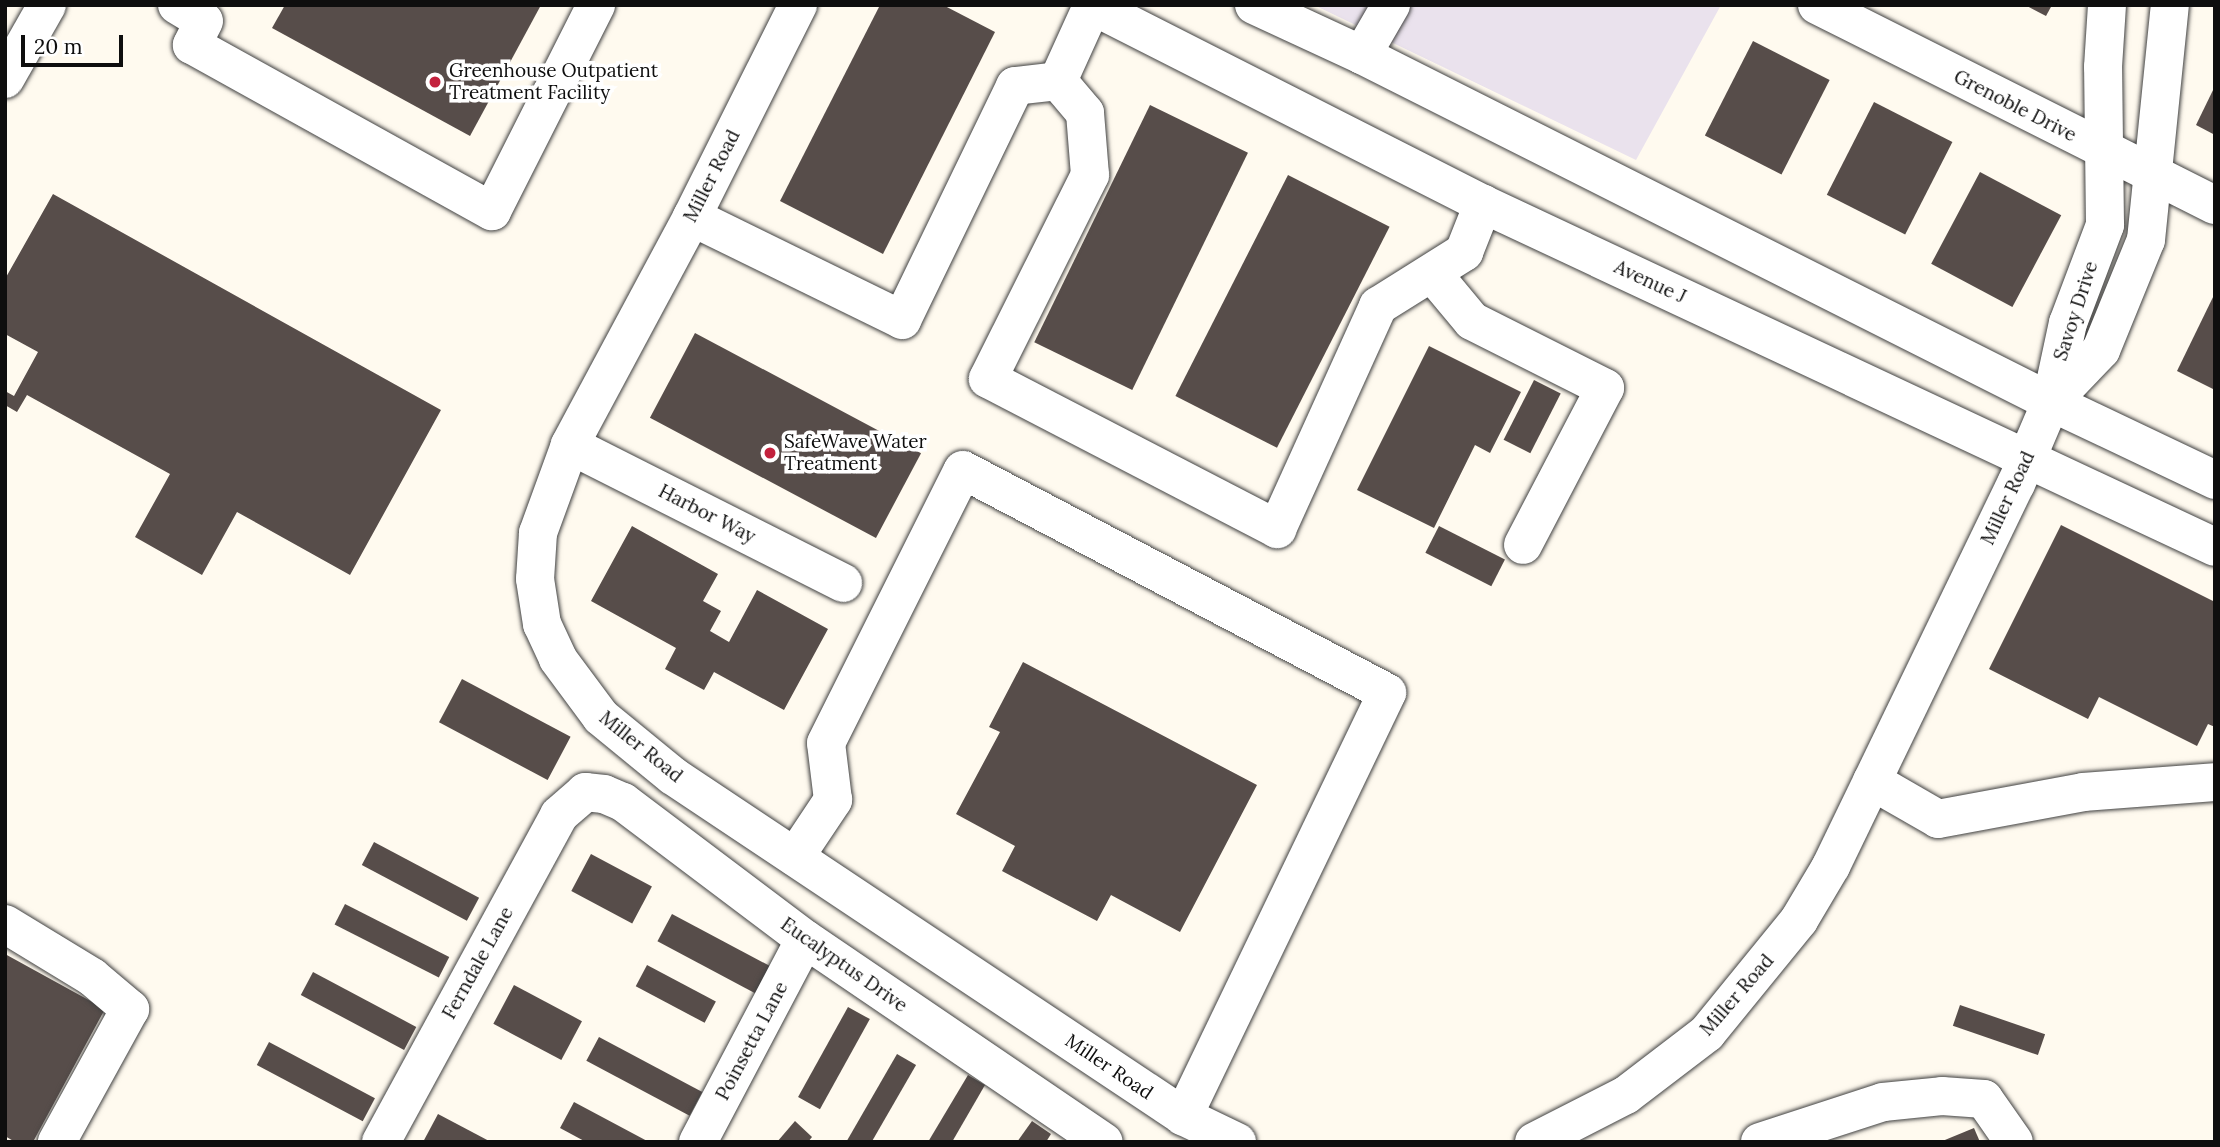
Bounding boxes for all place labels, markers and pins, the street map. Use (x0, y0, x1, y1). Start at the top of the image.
place label: Greenhouse Outpatient Treatment Facility (449, 60, 658, 104)
marker: Greenhouse Outpatient Treatment Facility (427, 74, 443, 90)
place label: SafeWave Water Treatment (784, 431, 927, 475)
marker: SafeWave Water Treatment (762, 445, 778, 461)

